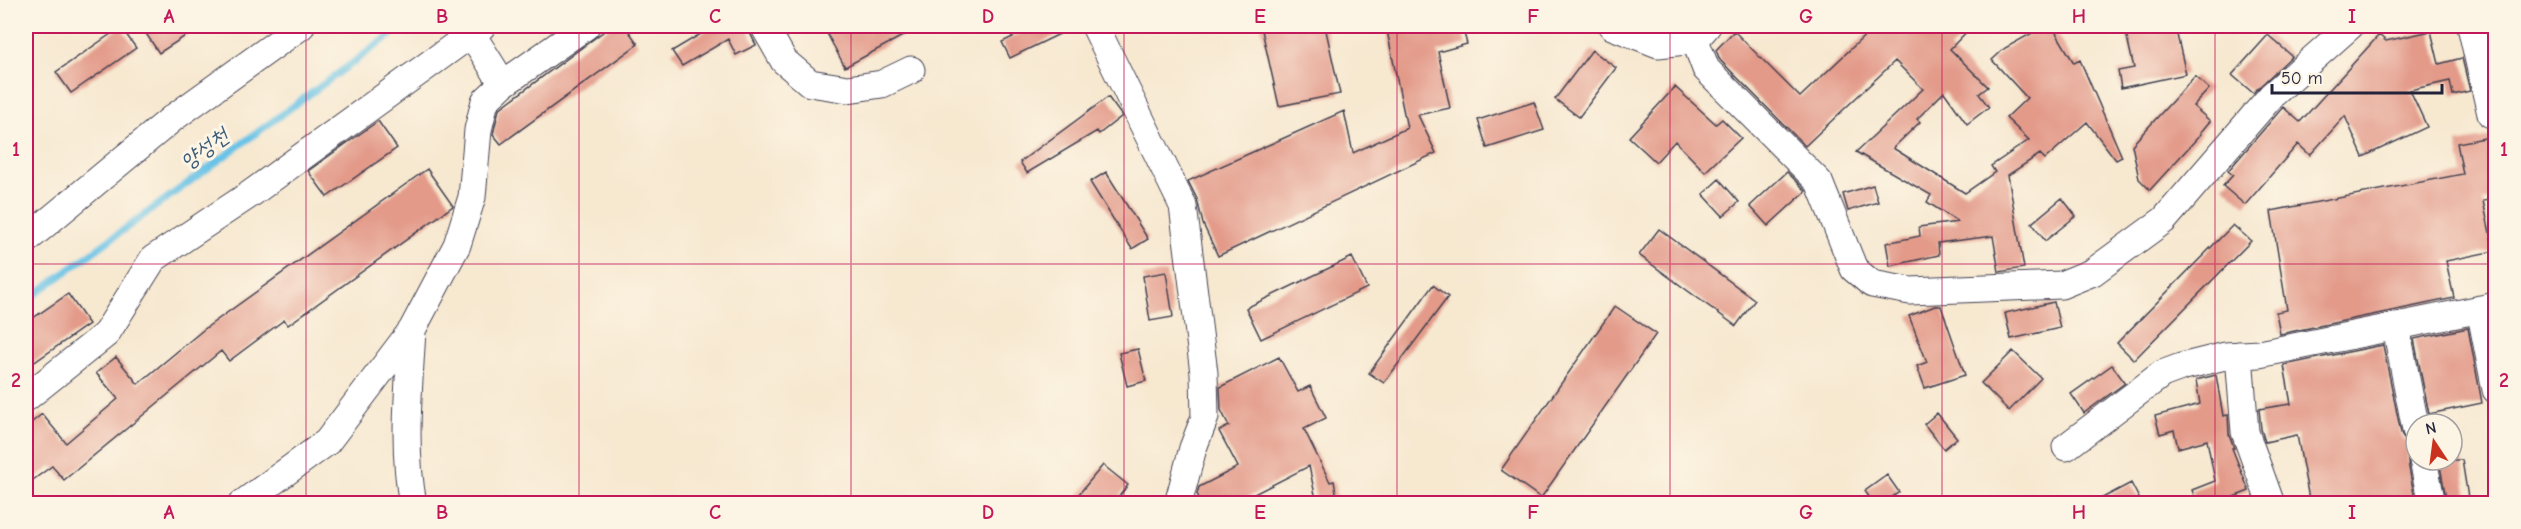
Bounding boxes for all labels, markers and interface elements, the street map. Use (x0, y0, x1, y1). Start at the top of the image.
text: A (163, 5, 175, 28)
text: B (436, 5, 448, 28)
text: C (709, 5, 721, 28)
text: D (982, 5, 994, 28)
text: E (1254, 5, 1266, 28)
text: F (1527, 5, 1539, 28)
text: G (1799, 5, 1813, 28)
text: H (2072, 5, 2086, 28)
text: I (2348, 5, 2356, 28)
scale bar (2272, 57, 2442, 95)
text: 50 m (2281, 68, 2323, 89)
water label: 양성천 (175, 121, 236, 175)
text: 1 (12, 138, 20, 161)
text: 1 (2500, 138, 2508, 161)
text: 2 (11, 369, 21, 392)
text: 2 (2499, 369, 2509, 392)
north arrow (2404, 412, 2464, 472)
text: N (2424, 418, 2438, 438)
text: A (163, 501, 175, 524)
text: B (436, 501, 448, 524)
text: C (709, 501, 721, 524)
text: D (982, 501, 994, 524)
text: E (1254, 501, 1266, 524)
text: F (1527, 501, 1539, 524)
text: G (1799, 501, 1813, 524)
text: H (2072, 501, 2086, 524)
text: I (2348, 501, 2356, 524)

